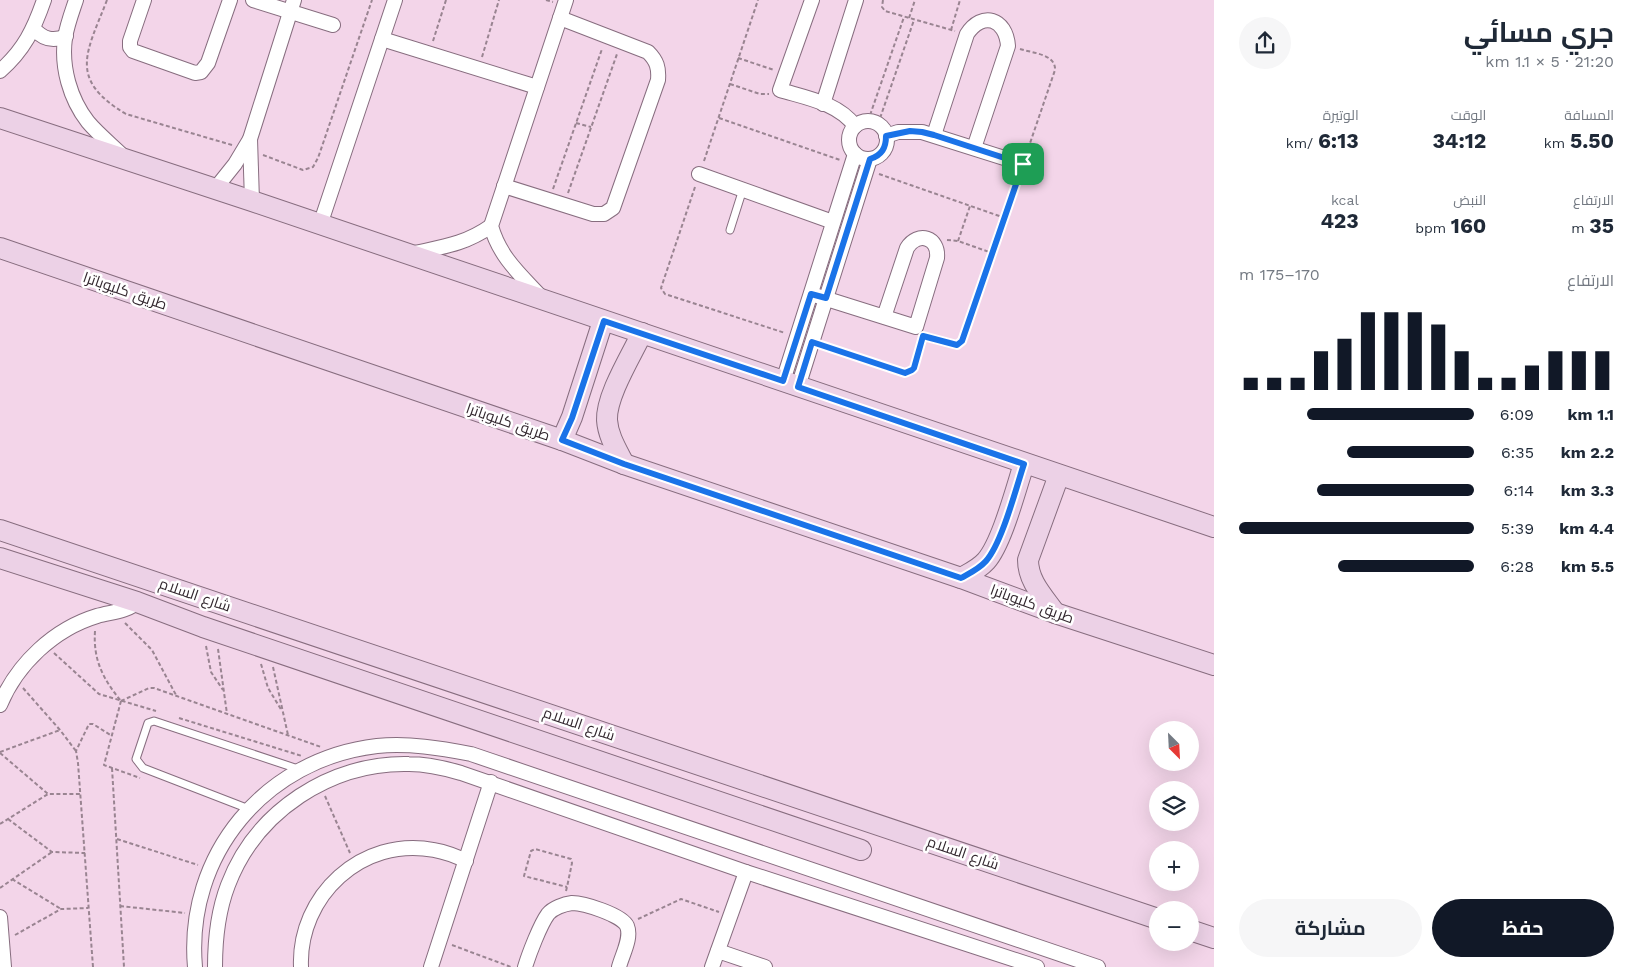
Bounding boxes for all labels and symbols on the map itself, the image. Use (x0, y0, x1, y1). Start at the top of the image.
pin (1002, 143, 1044, 185)
street label: طريق كليوباترا (80, 268, 169, 315)
street label: طريق كليوباترا (463, 399, 552, 446)
street label: شارع السلام (156, 574, 233, 618)
street label: طريق كليوباترا (988, 581, 1076, 628)
street label: شارع السلام (540, 703, 617, 747)
north arrow (1149, 721, 1199, 771)
street label: شارع السلام (924, 832, 1001, 876)

